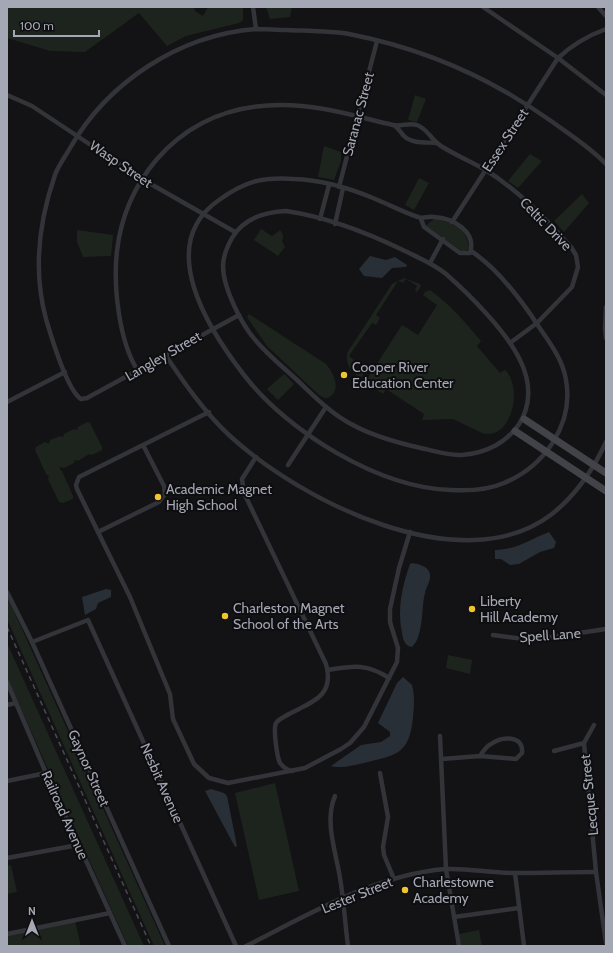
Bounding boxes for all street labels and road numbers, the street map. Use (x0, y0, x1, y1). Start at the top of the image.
street label: Saranac Street (338, 70, 378, 158)
street label: Essex Street (478, 105, 532, 175)
street label: Wasp Street (86, 136, 156, 192)
street label: Celtic Drive (516, 193, 576, 255)
street label: Langley Street (122, 327, 205, 385)
street label: Spell Lane (519, 624, 581, 646)
street label: Gaynor Street (64, 727, 114, 809)
street label: Nesbit Avenue (136, 740, 188, 826)
street label: Lecque Street (576, 753, 602, 837)
street label: Railroad Avenue (37, 768, 93, 862)
street label: Lester Street (319, 872, 395, 917)

